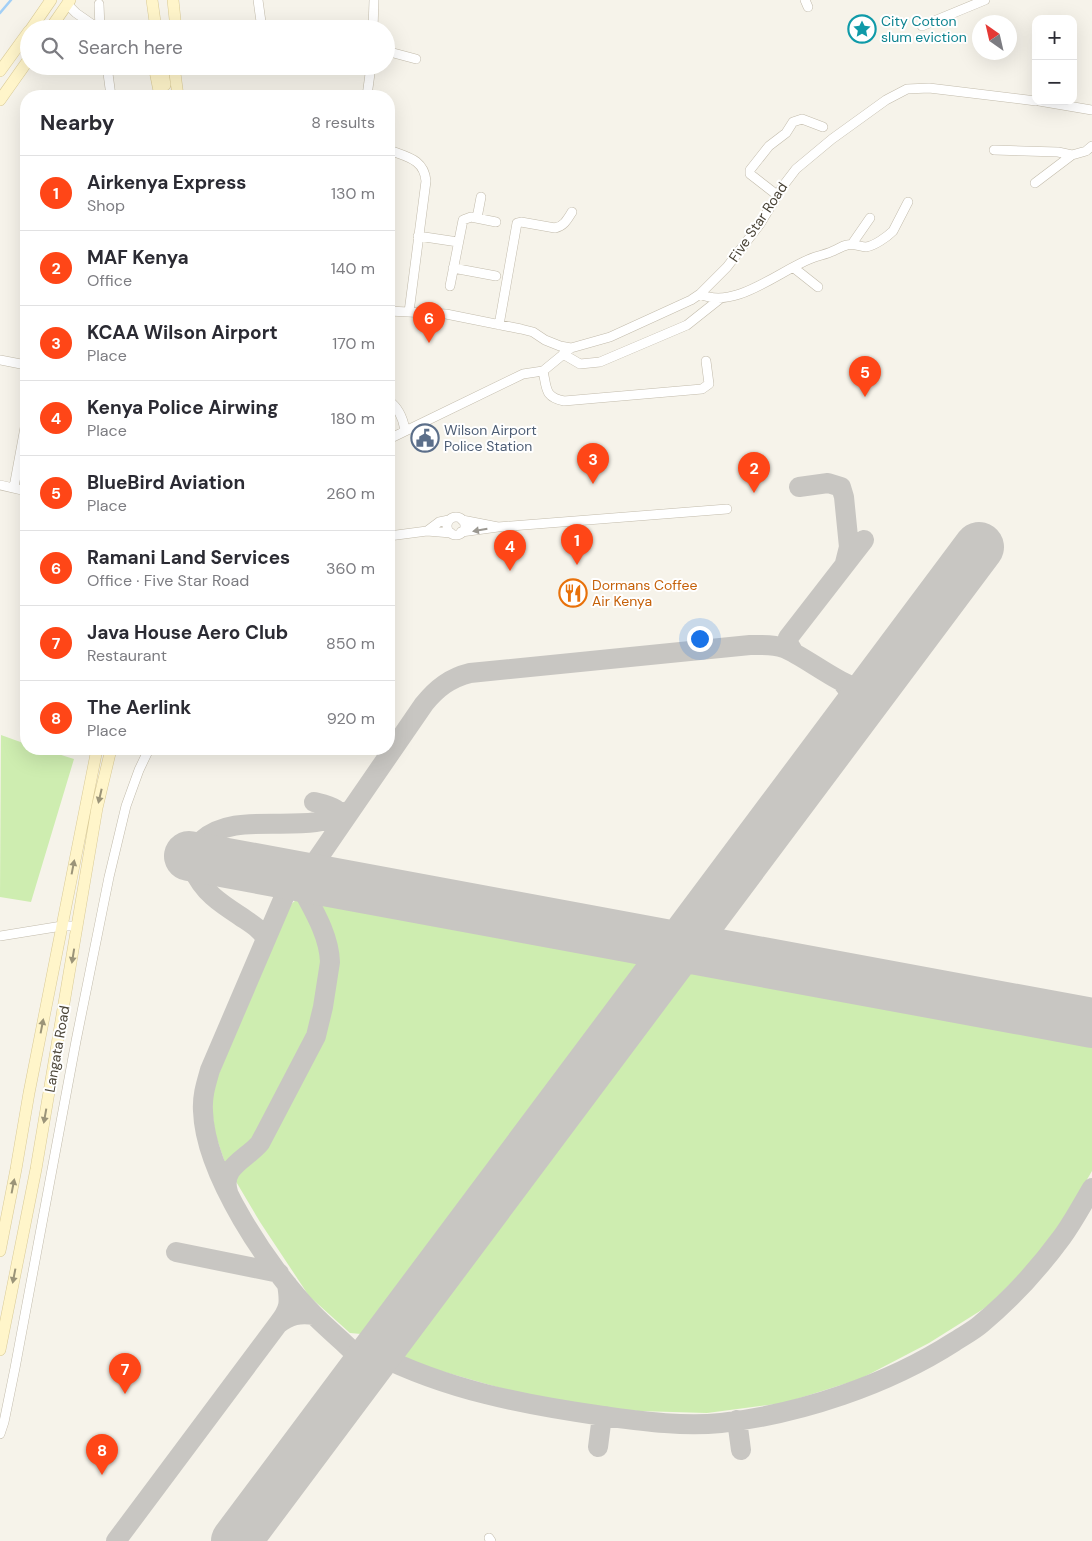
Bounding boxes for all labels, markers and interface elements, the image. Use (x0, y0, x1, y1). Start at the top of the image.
place label: City Cotton slum eviction (881, 12, 967, 46)
place icon: City Cotton slum eviction (847, 14, 877, 44)
north arrow (972, 15, 1017, 60)
map controls (1032, 15, 1077, 105)
button: + (1032, 15, 1077, 60)
search box (20, 20, 395, 75)
icon: search (38, 34, 66, 62)
text: Search here (78, 35, 183, 60)
button: − (1032, 60, 1077, 105)
text: Nearby (40, 109, 114, 137)
text: 8 results (311, 112, 375, 133)
text: Airkenya Express (87, 170, 246, 195)
street label: Five Star Road (725, 179, 791, 265)
text: 1 (53, 183, 59, 204)
text: 130 m (331, 183, 375, 204)
text: Shop (87, 195, 125, 216)
text: MAF Kenya (87, 245, 189, 270)
text: 2 (51, 258, 61, 279)
text: 140 m (331, 258, 375, 279)
text: Office (87, 270, 132, 291)
pin: 6 (413, 302, 445, 343)
text: KCAA Wilson Airport (87, 320, 278, 345)
text: 3 (51, 333, 61, 354)
text: 170 m (332, 333, 375, 354)
text: Place (87, 345, 127, 366)
pin: 5 (849, 356, 881, 397)
text: Kenya Police Airwing (87, 395, 279, 420)
text: 4 (51, 408, 61, 429)
text: 180 m (331, 408, 375, 429)
text: Place (87, 420, 127, 441)
place label: Wilson Airport Police Station (444, 421, 537, 455)
public building icon: Wilson Airport Police Station (410, 423, 440, 453)
pin: 3 (577, 443, 609, 484)
pin: 2 (738, 452, 770, 493)
text: BlueBird Aviation (87, 470, 245, 495)
text: 5 (51, 483, 61, 504)
text: 260 m (326, 483, 375, 504)
text: Place (87, 495, 127, 516)
pin: 1 (561, 524, 593, 565)
one-way arrow (472, 527, 488, 535)
pin: 4 (494, 530, 526, 571)
text: Ramani Land Services (87, 545, 290, 570)
text: 6 (51, 558, 61, 579)
text: 360 m (326, 558, 375, 579)
text: Office · Five Star Road (87, 570, 249, 591)
place label: Dormans Coffee Air Kenya (592, 576, 698, 610)
restaurant icon: Dormans Coffee Air Kenya (558, 578, 588, 608)
text: Java House Aero Club (87, 620, 288, 645)
your location (687, 626, 713, 652)
text: 7 (52, 633, 60, 654)
text: 850 m (326, 633, 375, 654)
text: Restaurant (87, 645, 167, 666)
text: The Aerlink (87, 695, 191, 720)
text: 8 (51, 708, 61, 729)
text: 920 m (327, 708, 375, 729)
text: Place (87, 720, 127, 741)
one-way arrow (96, 789, 104, 804)
one-way arrow (69, 859, 77, 874)
one-way arrow (68, 949, 76, 965)
street label: Langata Road (41, 1004, 73, 1094)
one-way arrow (39, 1018, 47, 1034)
one-way arrow (40, 1109, 48, 1125)
one-way arrow (9, 1178, 17, 1194)
one-way arrow (10, 1269, 18, 1285)
pin: 7 (109, 1353, 141, 1394)
pin: 8 (86, 1434, 118, 1475)

